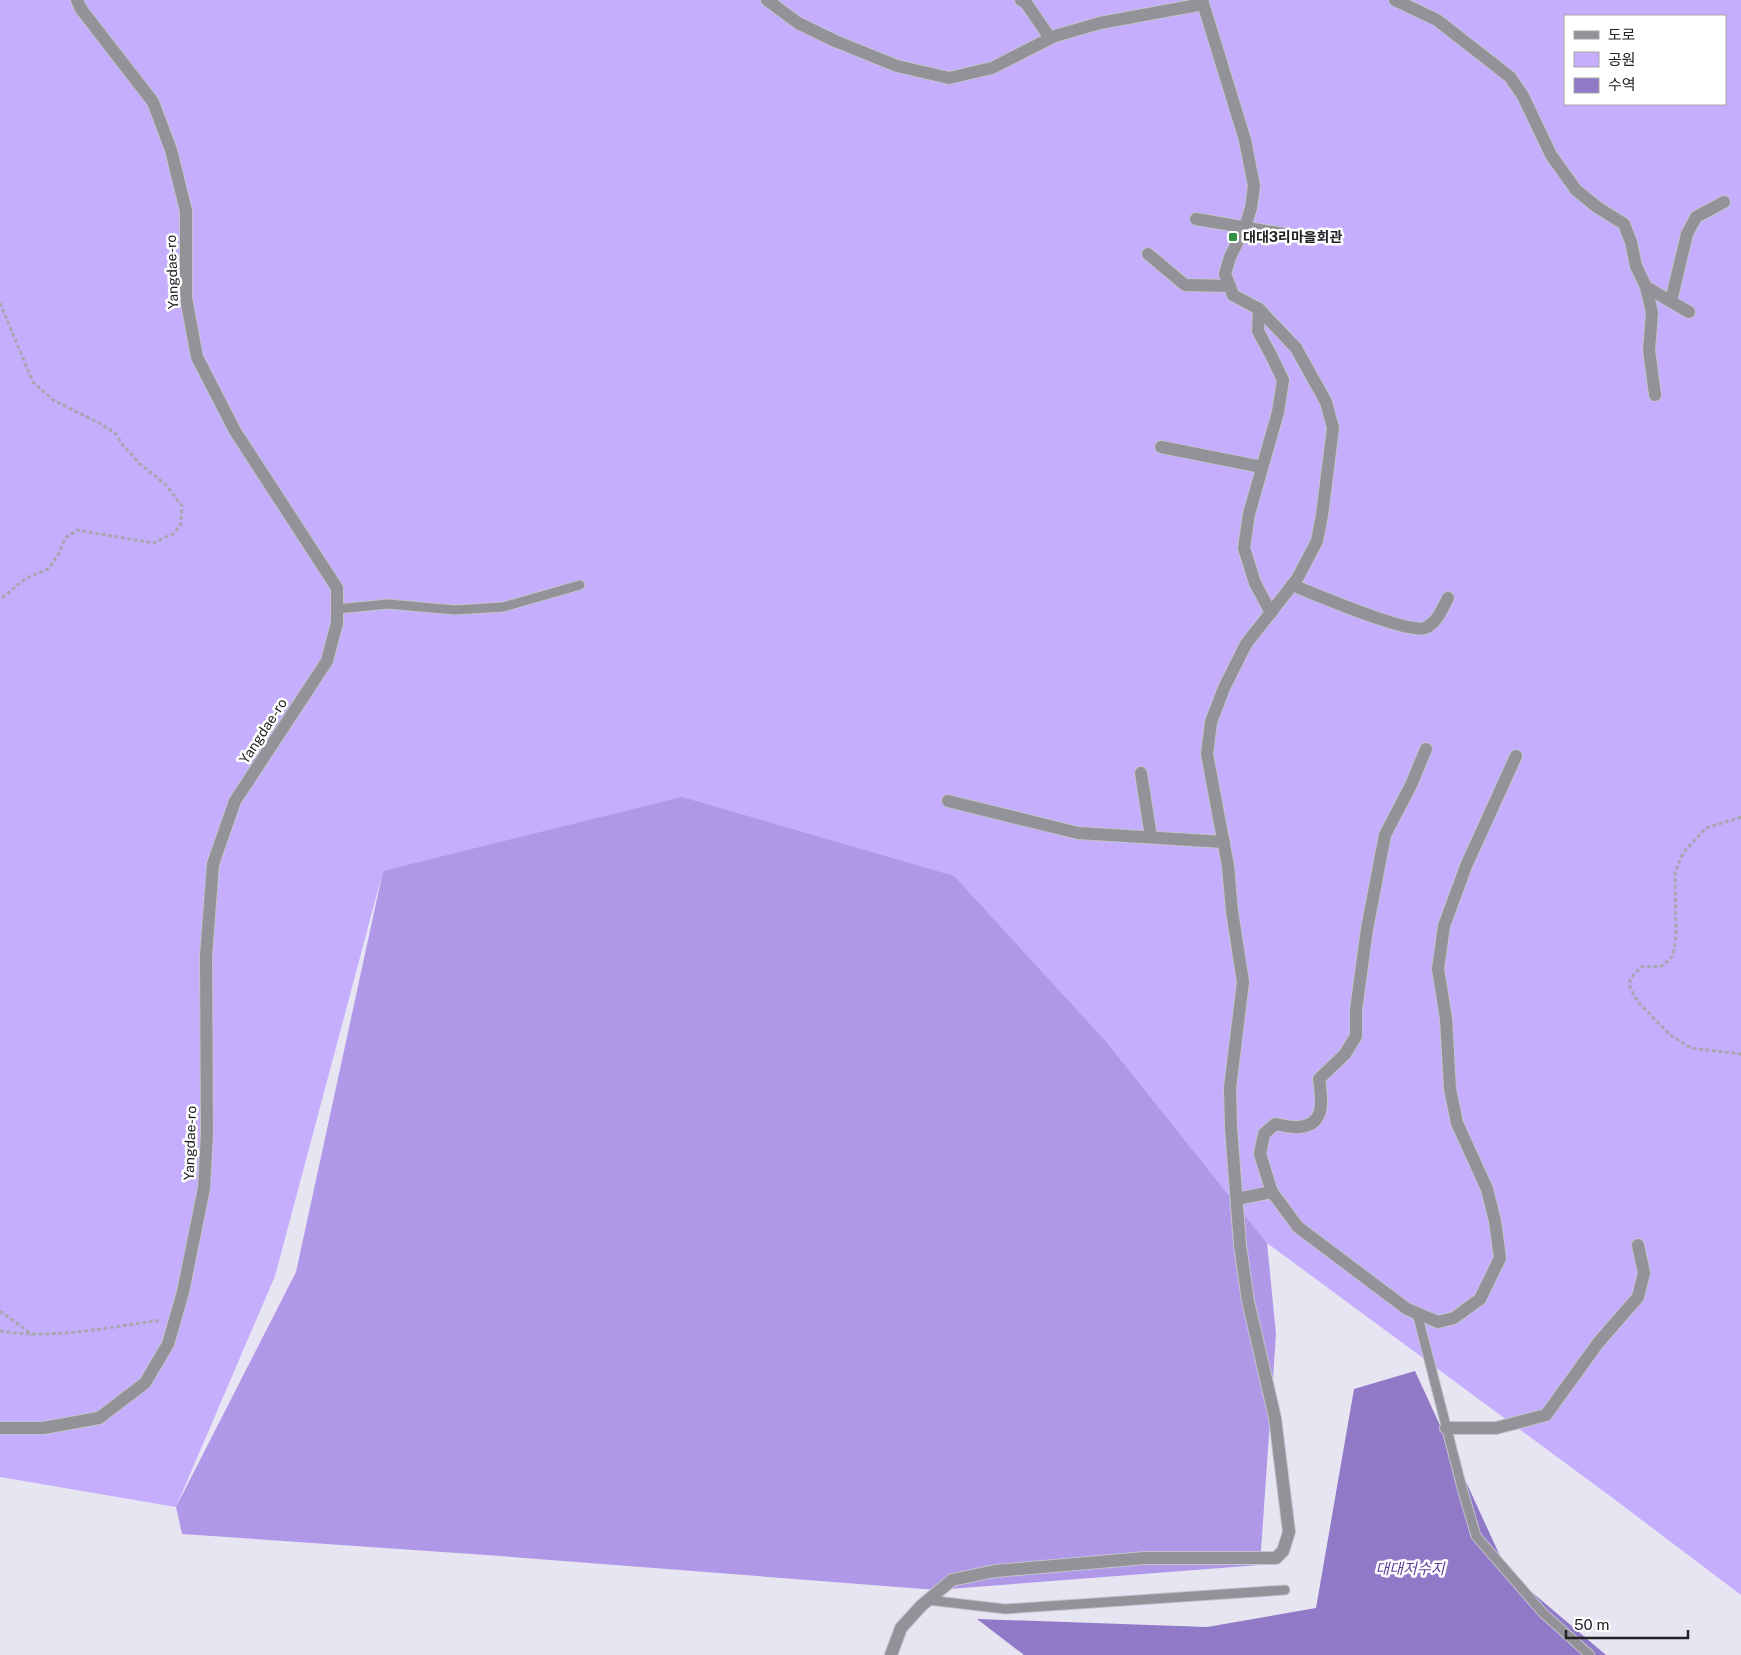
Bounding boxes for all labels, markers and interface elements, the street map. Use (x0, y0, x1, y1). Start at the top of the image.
legend (1564, 15, 1726, 105)
text: 도로 (1608, 26, 1636, 43)
text: 공원 (1608, 51, 1636, 68)
text: 수역 (1608, 76, 1636, 93)
place label: 대대3리마을회관 (1243, 229, 1343, 245)
marker: 대대3리마을회관 (1227, 231, 1239, 243)
street label: Yangdae-ro (163, 234, 181, 310)
street label: Yangdae-ro (236, 695, 290, 767)
street label: Yangdae-ro (181, 1105, 199, 1181)
water label: 대대저수지 (1375, 1560, 1446, 1577)
scale bar (1566, 1608, 1688, 1640)
text: 50 m (1574, 1616, 1609, 1633)

